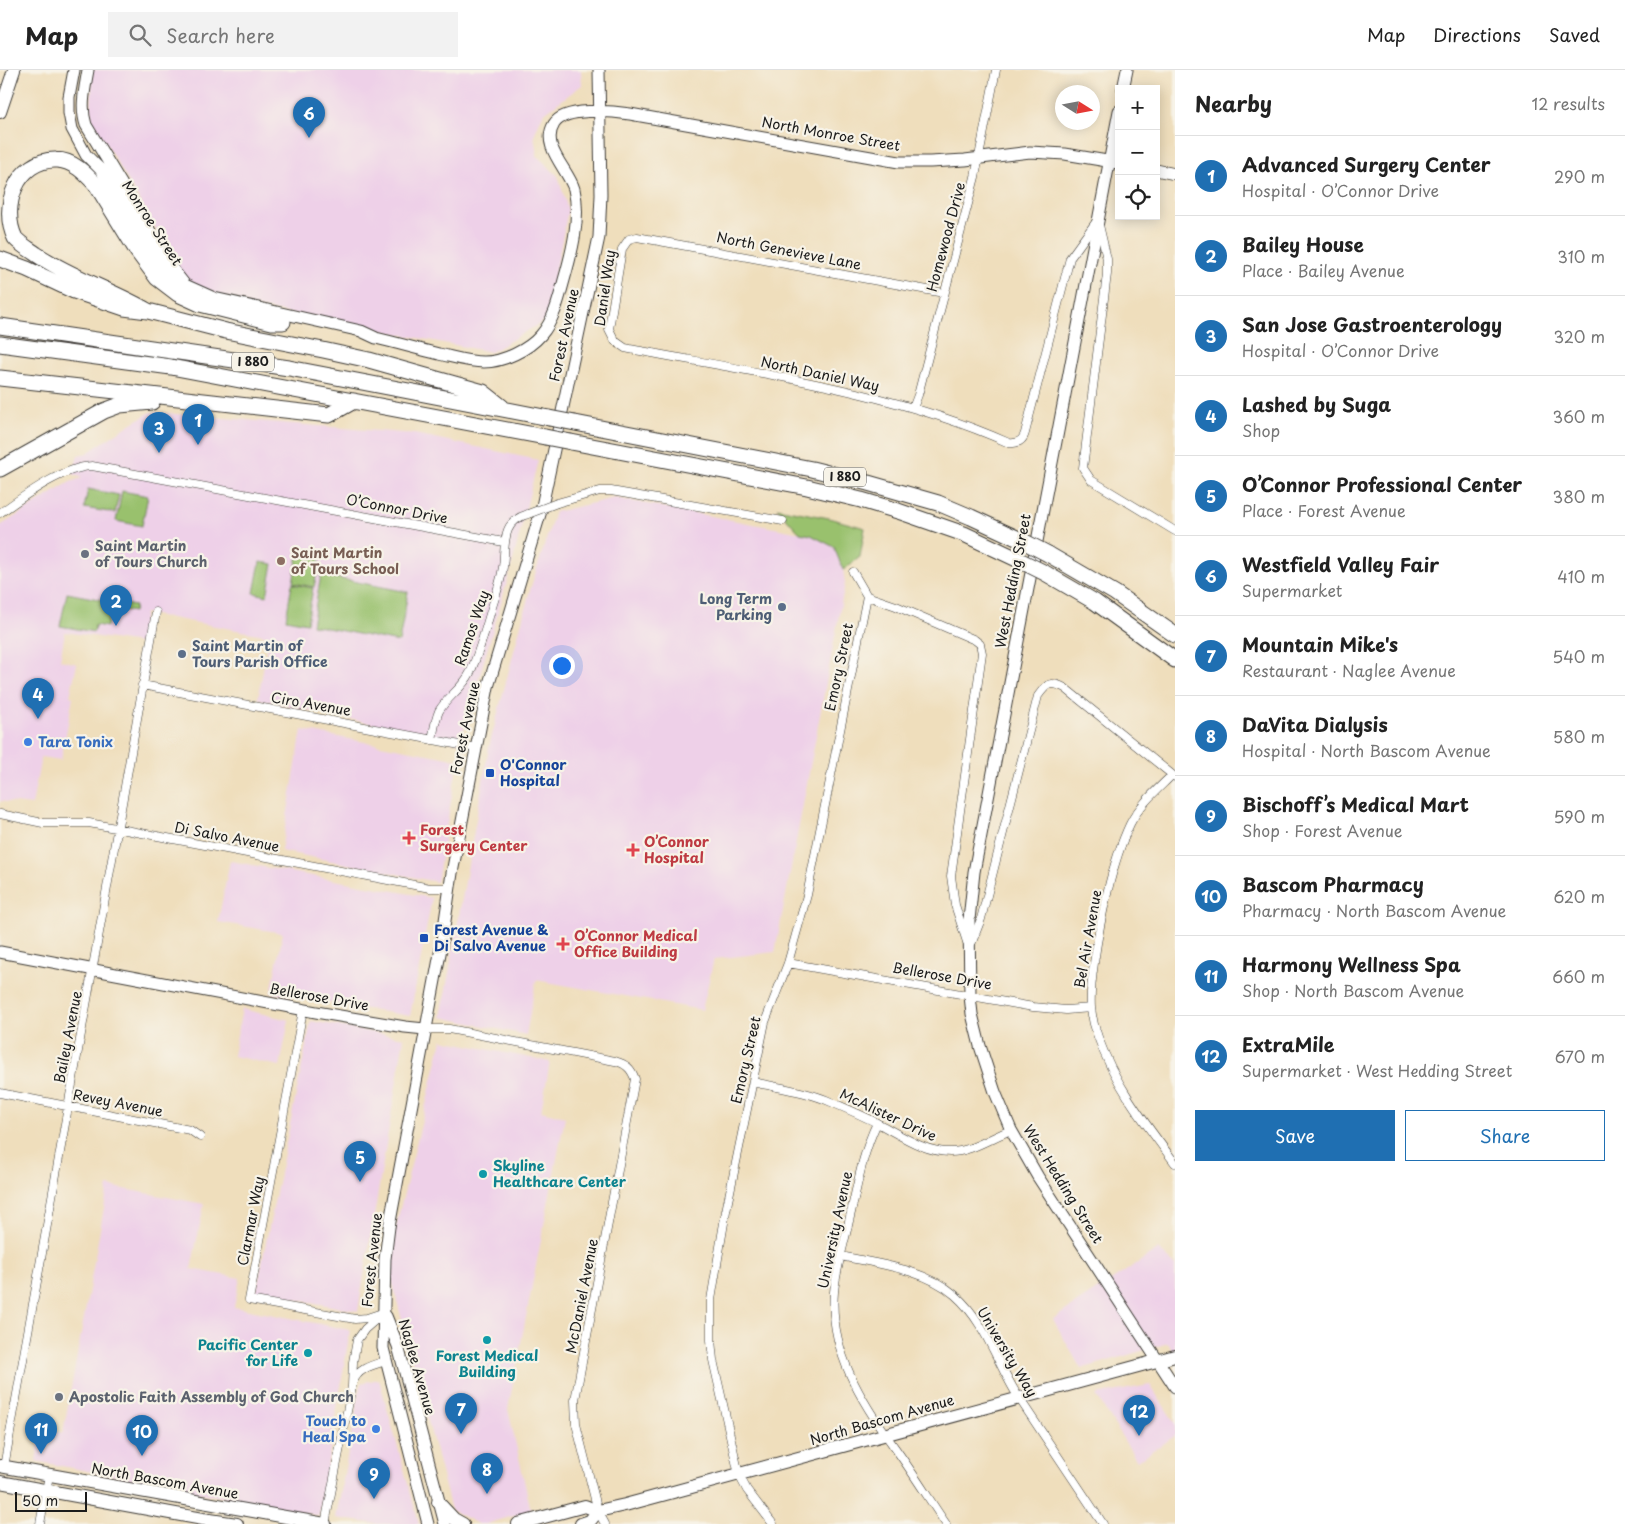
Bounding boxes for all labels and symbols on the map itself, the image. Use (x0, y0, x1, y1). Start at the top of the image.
north arrow (1055, 85, 1100, 130)
pin: 6 (293, 97, 325, 138)
street label: North Monroe Street (760, 111, 902, 156)
street label: Monroe Street (117, 176, 188, 270)
street label: Homewood Drive (921, 180, 970, 294)
street label: North Genevieve Lane (715, 226, 863, 275)
street label: Daniel Way (589, 248, 620, 327)
street label: Forest Avenue (543, 286, 584, 383)
street label: North Daniel Way (759, 351, 881, 396)
road number: I 880 (232, 352, 274, 372)
pin: 1 (182, 404, 214, 445)
pin: 3 (143, 412, 175, 453)
road number: I 880 (824, 468, 866, 487)
street label: O’Connor Drive (345, 488, 450, 529)
street label: West Hedding Street (989, 512, 1036, 650)
place label: Saint Martin of Tours Church (95, 535, 207, 572)
place label: Saint Martin of Tours School (291, 542, 399, 579)
marker: Saint Martin of Tours Church (79, 548, 91, 560)
marker: Saint Martin of Tours School (275, 555, 287, 567)
pin: 2 (100, 585, 132, 626)
street label: Ramos Way (449, 587, 494, 668)
place label: Long Term Parking (699, 588, 772, 625)
marker: Long Term Parking (776, 601, 788, 613)
street label: Emory Street (819, 621, 858, 713)
place label: Saint Martin of Tours Parish Office (192, 635, 328, 672)
marker: Saint Martin of Tours Parish Office (176, 648, 188, 660)
your location (549, 653, 575, 679)
pin: 4 (22, 678, 54, 719)
street label: Forest Avenue (444, 679, 485, 776)
street label: Ciro Avenue (269, 686, 353, 721)
place label: Tara Tonix (38, 731, 113, 752)
marker: Tara Tonix (22, 736, 34, 748)
place label: O'Connor Hospital (500, 754, 567, 791)
marker: O'Connor Hospital (484, 767, 496, 779)
street label: Di Salvo Avenue (173, 816, 282, 857)
place label: Forest Surgery Center (420, 819, 528, 856)
marker: Forest Surgery Center (402, 831, 416, 845)
place label: O’Connor Hospital (644, 831, 710, 868)
marker: O’Connor Hospital (626, 843, 640, 857)
street label: Bel Air Avenue (1069, 888, 1107, 990)
place label: Forest Avenue & Di Salvo Avenue (434, 919, 549, 956)
place label: O’Connor Medical Office Building (574, 925, 698, 962)
marker: Forest Avenue & Di Salvo Avenue (418, 932, 430, 944)
marker: O’Connor Medical Office Building (556, 937, 570, 951)
street label: Bellerose Drive (891, 956, 994, 995)
street label: Bellerose Drive (268, 977, 371, 1016)
street label: Bailey Avenue (48, 989, 87, 1085)
street label: Emory Street (725, 1014, 766, 1106)
street label: McAlister Drive (836, 1083, 940, 1146)
street label: Revey Avenue (71, 1084, 165, 1122)
street label: West Hedding Street (1018, 1120, 1109, 1247)
pin: 5 (344, 1141, 376, 1182)
place label: Skyline Healthcare Center (493, 1155, 627, 1192)
marker: Skyline Healthcare Center (477, 1168, 489, 1180)
street label: University Avenue (812, 1169, 857, 1291)
street label: Clarmar Way (232, 1174, 269, 1268)
street label: Forest Avenue (356, 1211, 387, 1308)
street label: McDaniel Avenue (560, 1236, 603, 1355)
street label: University Way (972, 1303, 1043, 1401)
street label: Naglee Avenue (394, 1316, 441, 1417)
place label: Pacific Center for Life (198, 1334, 299, 1371)
marker: Forest Medical Building (481, 1334, 493, 1346)
place label: Forest Medical Building (436, 1345, 538, 1382)
marker: Pacific Center for Life (302, 1347, 314, 1359)
place label: Apostolic Faith Assembly of God Church (69, 1386, 354, 1407)
street label: North Bascom Avenue (807, 1389, 957, 1450)
marker: Apostolic Faith Assembly of God Church (53, 1391, 65, 1403)
pin: 7 (445, 1393, 477, 1434)
pin: 12 (1123, 1395, 1155, 1436)
place label: Touch to Heal Spa (302, 1410, 366, 1447)
pin: 11 (25, 1413, 57, 1454)
pin: 10 (126, 1415, 158, 1456)
marker: Touch to Heal Spa (370, 1423, 382, 1435)
pin: 8 (471, 1453, 503, 1494)
street label: North Bascom Avenue (90, 1457, 241, 1504)
pin: 9 (358, 1458, 390, 1499)
scale bar (15, 1489, 88, 1512)

